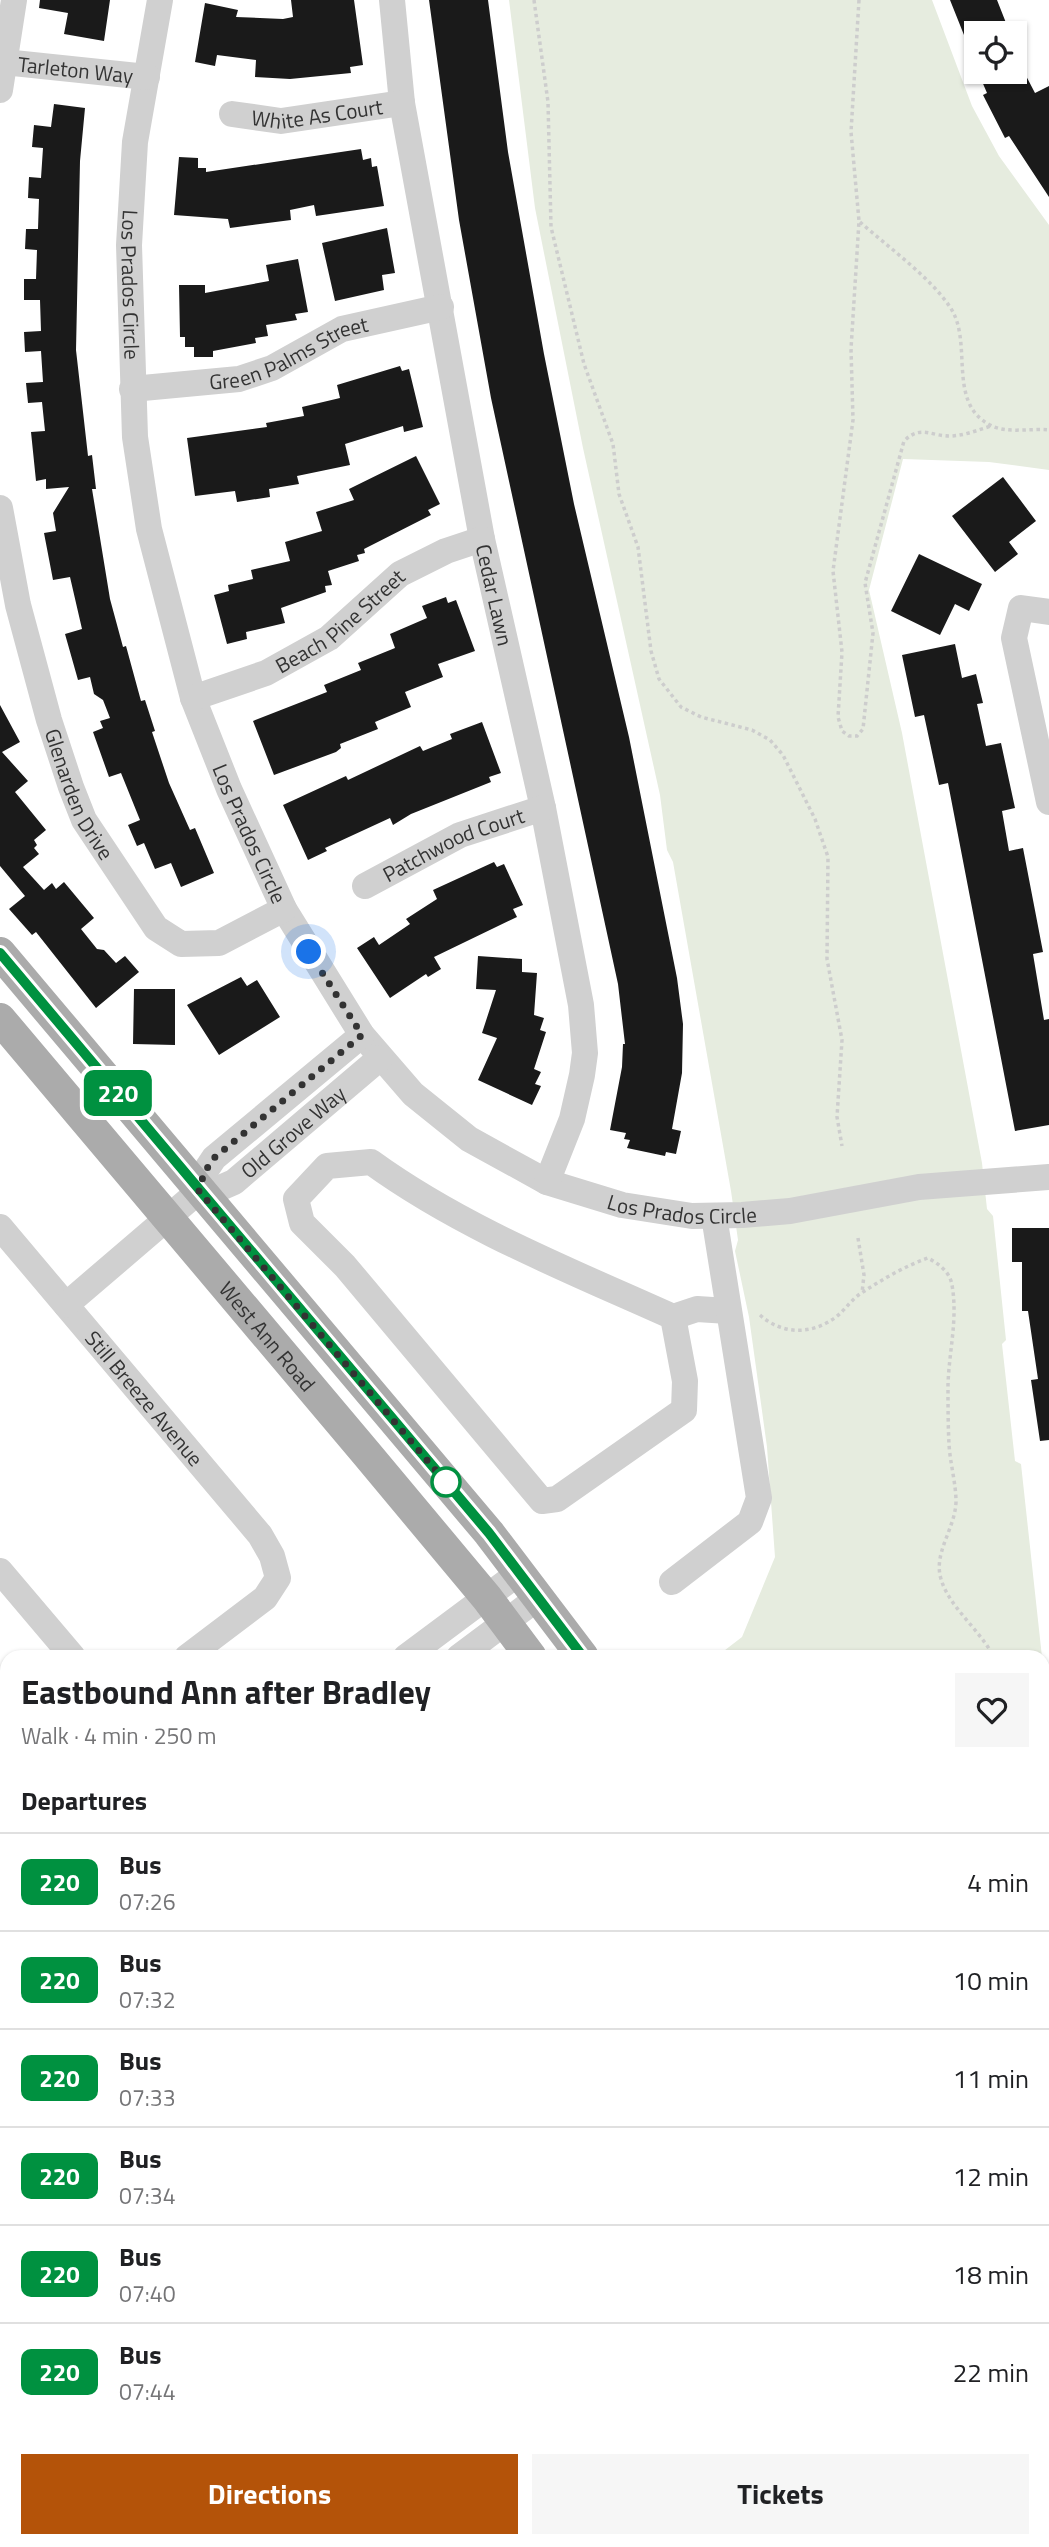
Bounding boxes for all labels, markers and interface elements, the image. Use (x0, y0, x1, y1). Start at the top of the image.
map controls (964, 21, 1027, 84)
button: locate (964, 21, 1027, 84)
street label: Tarleton Way (16, 48, 135, 91)
street label: White As Court (249, 90, 385, 137)
street label: Los Prados Circle (113, 209, 149, 360)
street label: Green Palms Street (208, 308, 372, 398)
street label: Cedar Lawn (468, 541, 522, 649)
street label: Beach Pine Street (269, 561, 412, 681)
street label: Glenarden Drive (37, 724, 122, 866)
street label: Los Prados Circle (205, 759, 295, 908)
street label: Patchwood Court (377, 799, 529, 890)
your location (291, 934, 326, 969)
line badge: 220 (78, 1070, 158, 1116)
text: 220 (98, 1075, 138, 1111)
street label: Old Grove Way (233, 1078, 353, 1186)
street label: Los Prados Circle (603, 1185, 758, 1232)
street label: West Ann Road (212, 1274, 324, 1398)
street label: Still Breeze Avenue (78, 1323, 211, 1473)
unlabelled marker (431, 1467, 461, 1497)
text: Eastbound Ann after Bradley (21, 1667, 431, 1717)
button: heart (955, 1673, 1029, 1747)
text: Walk · 4 min · 250 m (21, 1718, 217, 1753)
text: Departures (21, 1781, 147, 1820)
text: Bus (119, 1845, 161, 1884)
text: 4 min (967, 1863, 1029, 1902)
text: 220 (39, 1864, 80, 1900)
text: 07:26 (119, 1884, 176, 1919)
text: Bus (119, 1943, 161, 1982)
text: 10 min (953, 1961, 1029, 2000)
text: 220 (39, 1962, 80, 1998)
text: 07:32 (119, 1982, 176, 2017)
text: Bus (119, 2041, 161, 2080)
text: 11 min (953, 2059, 1029, 2098)
text: 220 (39, 2060, 80, 2096)
text: 07:33 (119, 2080, 176, 2115)
text: Bus (119, 2139, 161, 2178)
text: 12 min (953, 2157, 1029, 2196)
text: 220 (39, 2158, 80, 2194)
text: 07:34 (119, 2178, 176, 2213)
text: Bus (119, 2237, 161, 2276)
text: 18 min (953, 2255, 1029, 2294)
text: 220 (39, 2256, 80, 2292)
text: 07:40 (119, 2276, 176, 2311)
text: Bus (119, 2335, 161, 2374)
text: 22 min (953, 2353, 1029, 2392)
text: 220 (39, 2354, 80, 2390)
text: 07:44 (119, 2374, 176, 2409)
button: Directions (21, 2454, 518, 2534)
button: Tickets (532, 2454, 1029, 2534)

